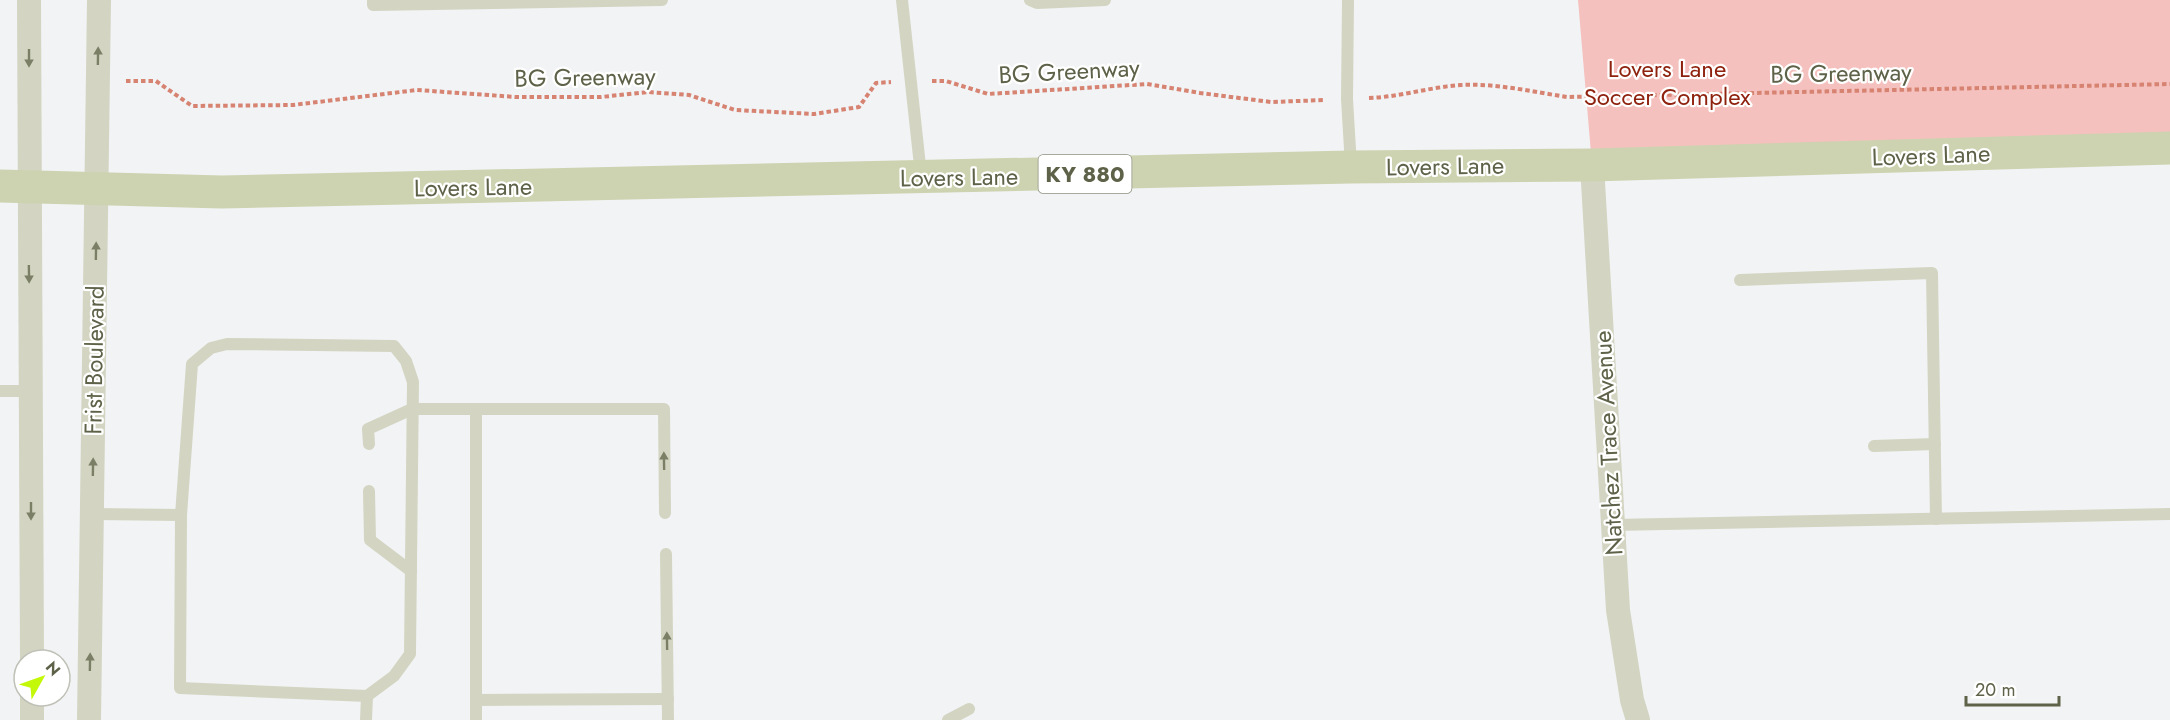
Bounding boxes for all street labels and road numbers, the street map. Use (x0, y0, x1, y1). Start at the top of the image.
street label: BG Greenway (998, 50, 1141, 92)
street label: BG Greenway (1770, 54, 1912, 92)
street label: BG Greenway (514, 58, 656, 96)
street label: Lovers Lane (1871, 135, 1991, 175)
street label: Lovers Lane (1385, 147, 1505, 185)
road number: KY 880 (1038, 155, 1132, 193)
street label: Lovers Lane (899, 158, 1019, 196)
street label: Lovers Lane (413, 168, 533, 206)
street label: Frist Boulevard (75, 285, 113, 435)
street label: Natchez Trace Avenue (1585, 330, 1631, 556)

